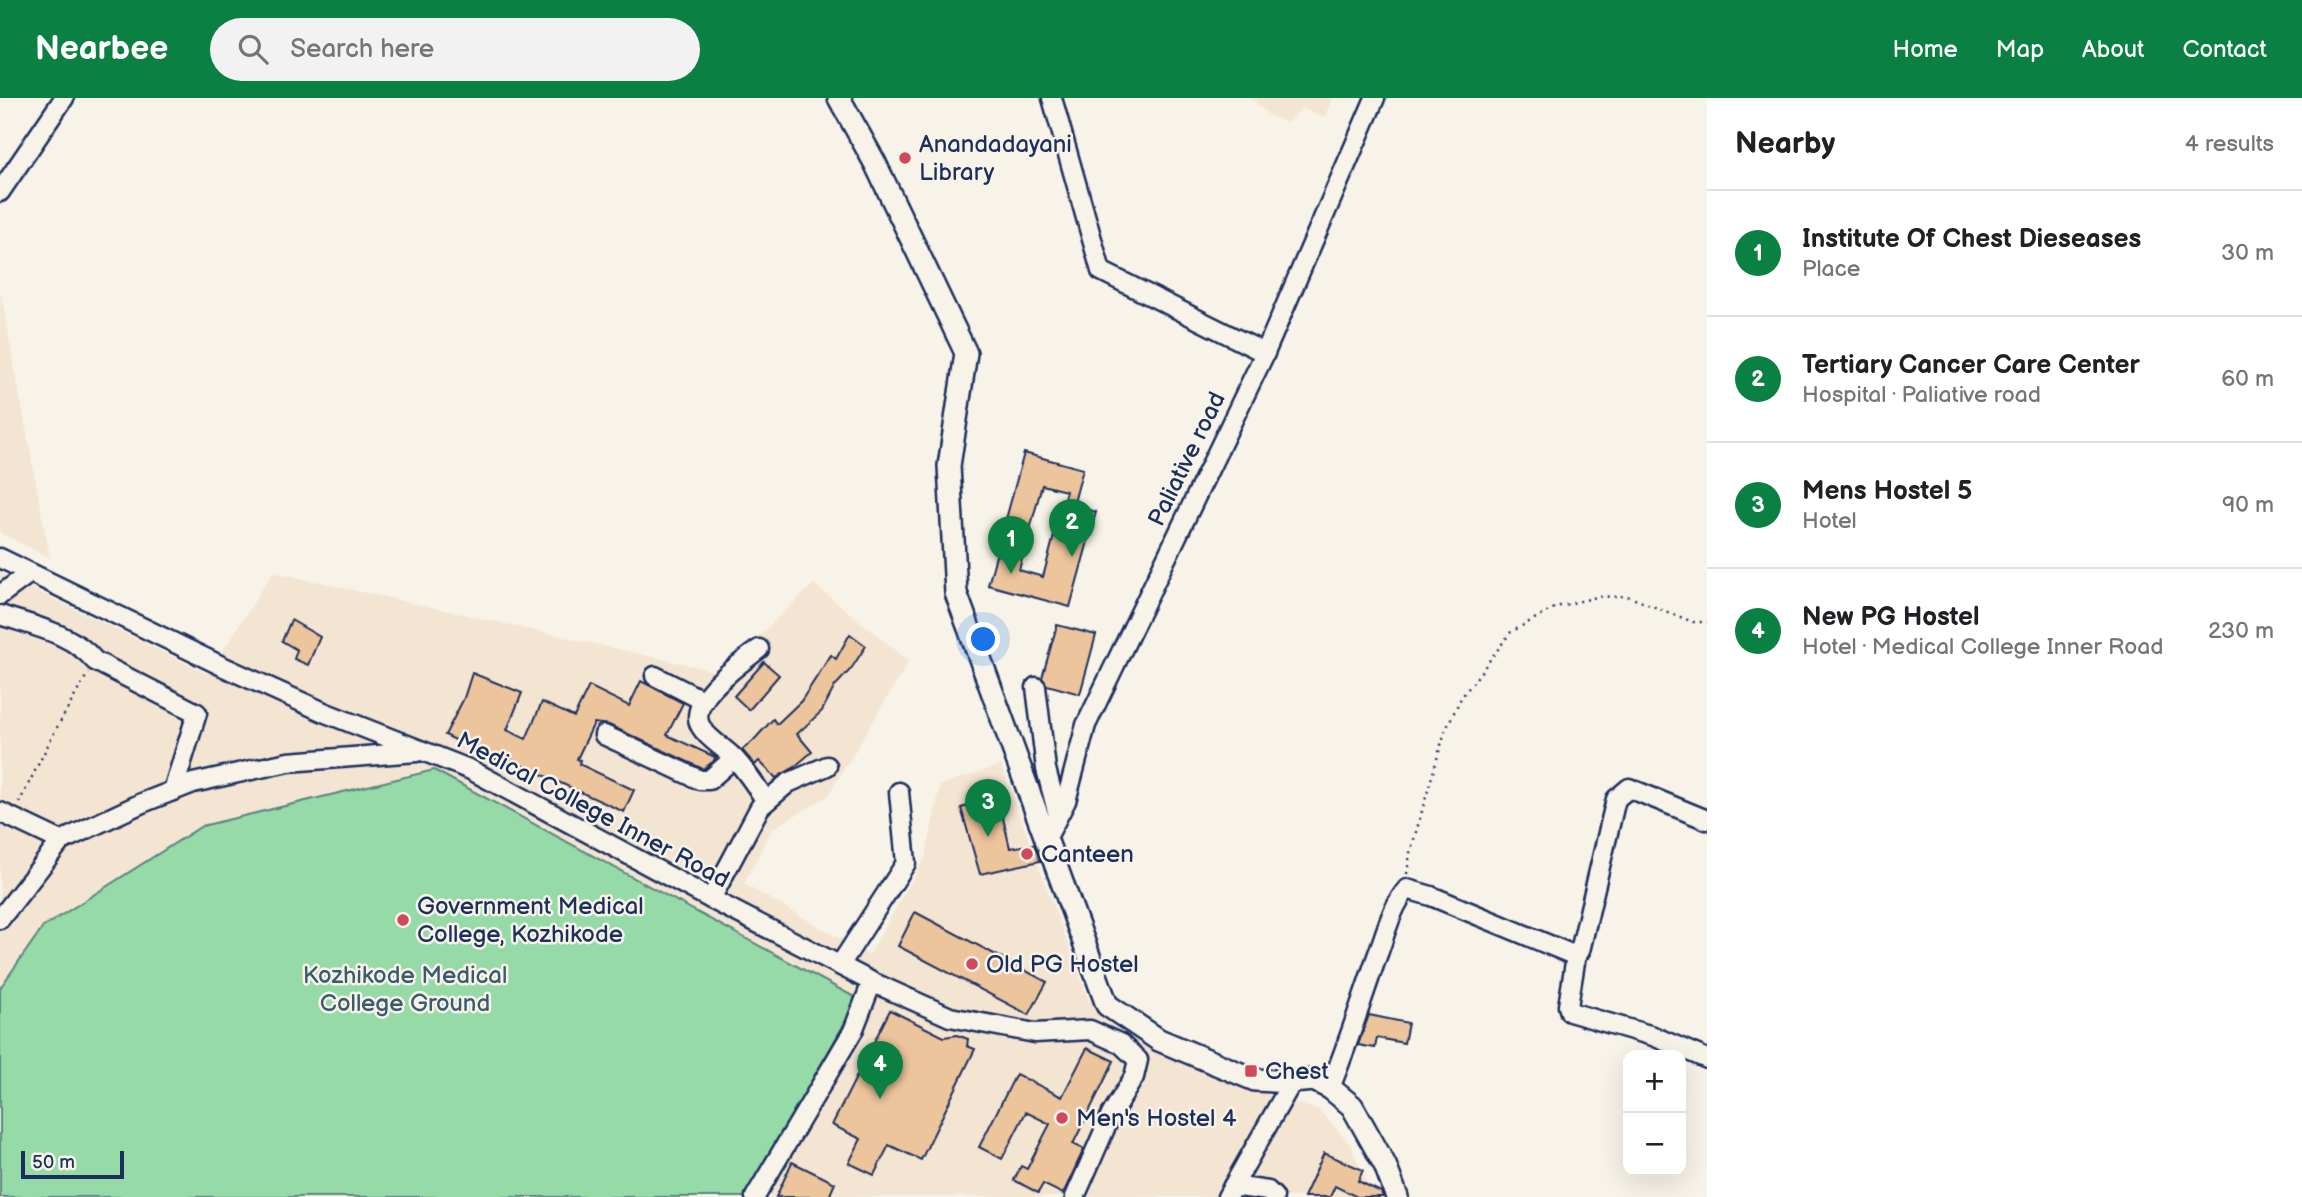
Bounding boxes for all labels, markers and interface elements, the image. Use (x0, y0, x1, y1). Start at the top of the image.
search box (210, 18, 700, 81)
text: Nearbee (35, 29, 168, 69)
icon: search (234, 30, 272, 68)
text: Search here (290, 34, 434, 65)
text: Home (1893, 35, 1958, 64)
text: Map (1996, 35, 2044, 64)
text: About (2082, 35, 2144, 64)
text: Contact (2182, 35, 2267, 64)
text: Nearby (1735, 126, 1835, 162)
place label: Anandadayani Library (919, 130, 1072, 187)
text: 4 results (2185, 130, 2274, 158)
marker: Anandadayani Library (897, 150, 913, 166)
text: Institute Of Chest Dieseases (1802, 224, 2141, 255)
text: 1 (1753, 239, 1763, 267)
text: 30 m (2221, 239, 2274, 267)
text: Place (1802, 255, 1860, 283)
text: Tertiary Cancer Care Center (1802, 350, 2140, 381)
text: 2 (1751, 365, 1765, 393)
text: 60 m (2221, 365, 2274, 393)
text: Hospital · Paliative road (1802, 381, 2041, 409)
street label: Paliative road (1142, 387, 1232, 531)
text: Mens Hostel 5 (1802, 476, 1972, 507)
text: 3 (1751, 491, 1765, 519)
text: 90 m (2222, 491, 2274, 519)
pin: 2 (1049, 499, 1095, 557)
text: Hotel (1802, 507, 1857, 535)
pin: 1 (988, 516, 1034, 574)
text: New PG Hostel (1802, 602, 1980, 633)
text: 4 (1751, 617, 1765, 645)
text: 230 m (2208, 617, 2274, 645)
your location (966, 622, 1000, 656)
text: Hotel · Medical College Inner Road (1802, 633, 2164, 661)
street label: Medical College Inner Road (452, 726, 734, 894)
pin: 3 (965, 779, 1011, 837)
place label: Canteen (1041, 840, 1134, 869)
marker: Canteen (1019, 846, 1035, 862)
place label: Government Medical College, Kozhikode (417, 892, 644, 949)
marker: Government Medical College, Kozhikode (395, 912, 411, 928)
place label: Old PG Hostel (986, 950, 1139, 979)
marker: Old PG Hostel (964, 956, 980, 972)
park label: Kozhikode Medical College Ground (303, 961, 507, 1018)
pin: 4 (857, 1041, 903, 1099)
map controls (1623, 1050, 1686, 1176)
button: + (1623, 1050, 1686, 1113)
place label: Chest (1265, 1057, 1329, 1086)
marker: Chest (1243, 1063, 1259, 1079)
place label: Men's Hostel 4 (1076, 1104, 1237, 1133)
marker: Men's Hostel 4 (1054, 1110, 1070, 1126)
button: − (1623, 1113, 1686, 1176)
scale bar (21, 1148, 124, 1180)
text: 50 m (32, 1151, 75, 1174)

